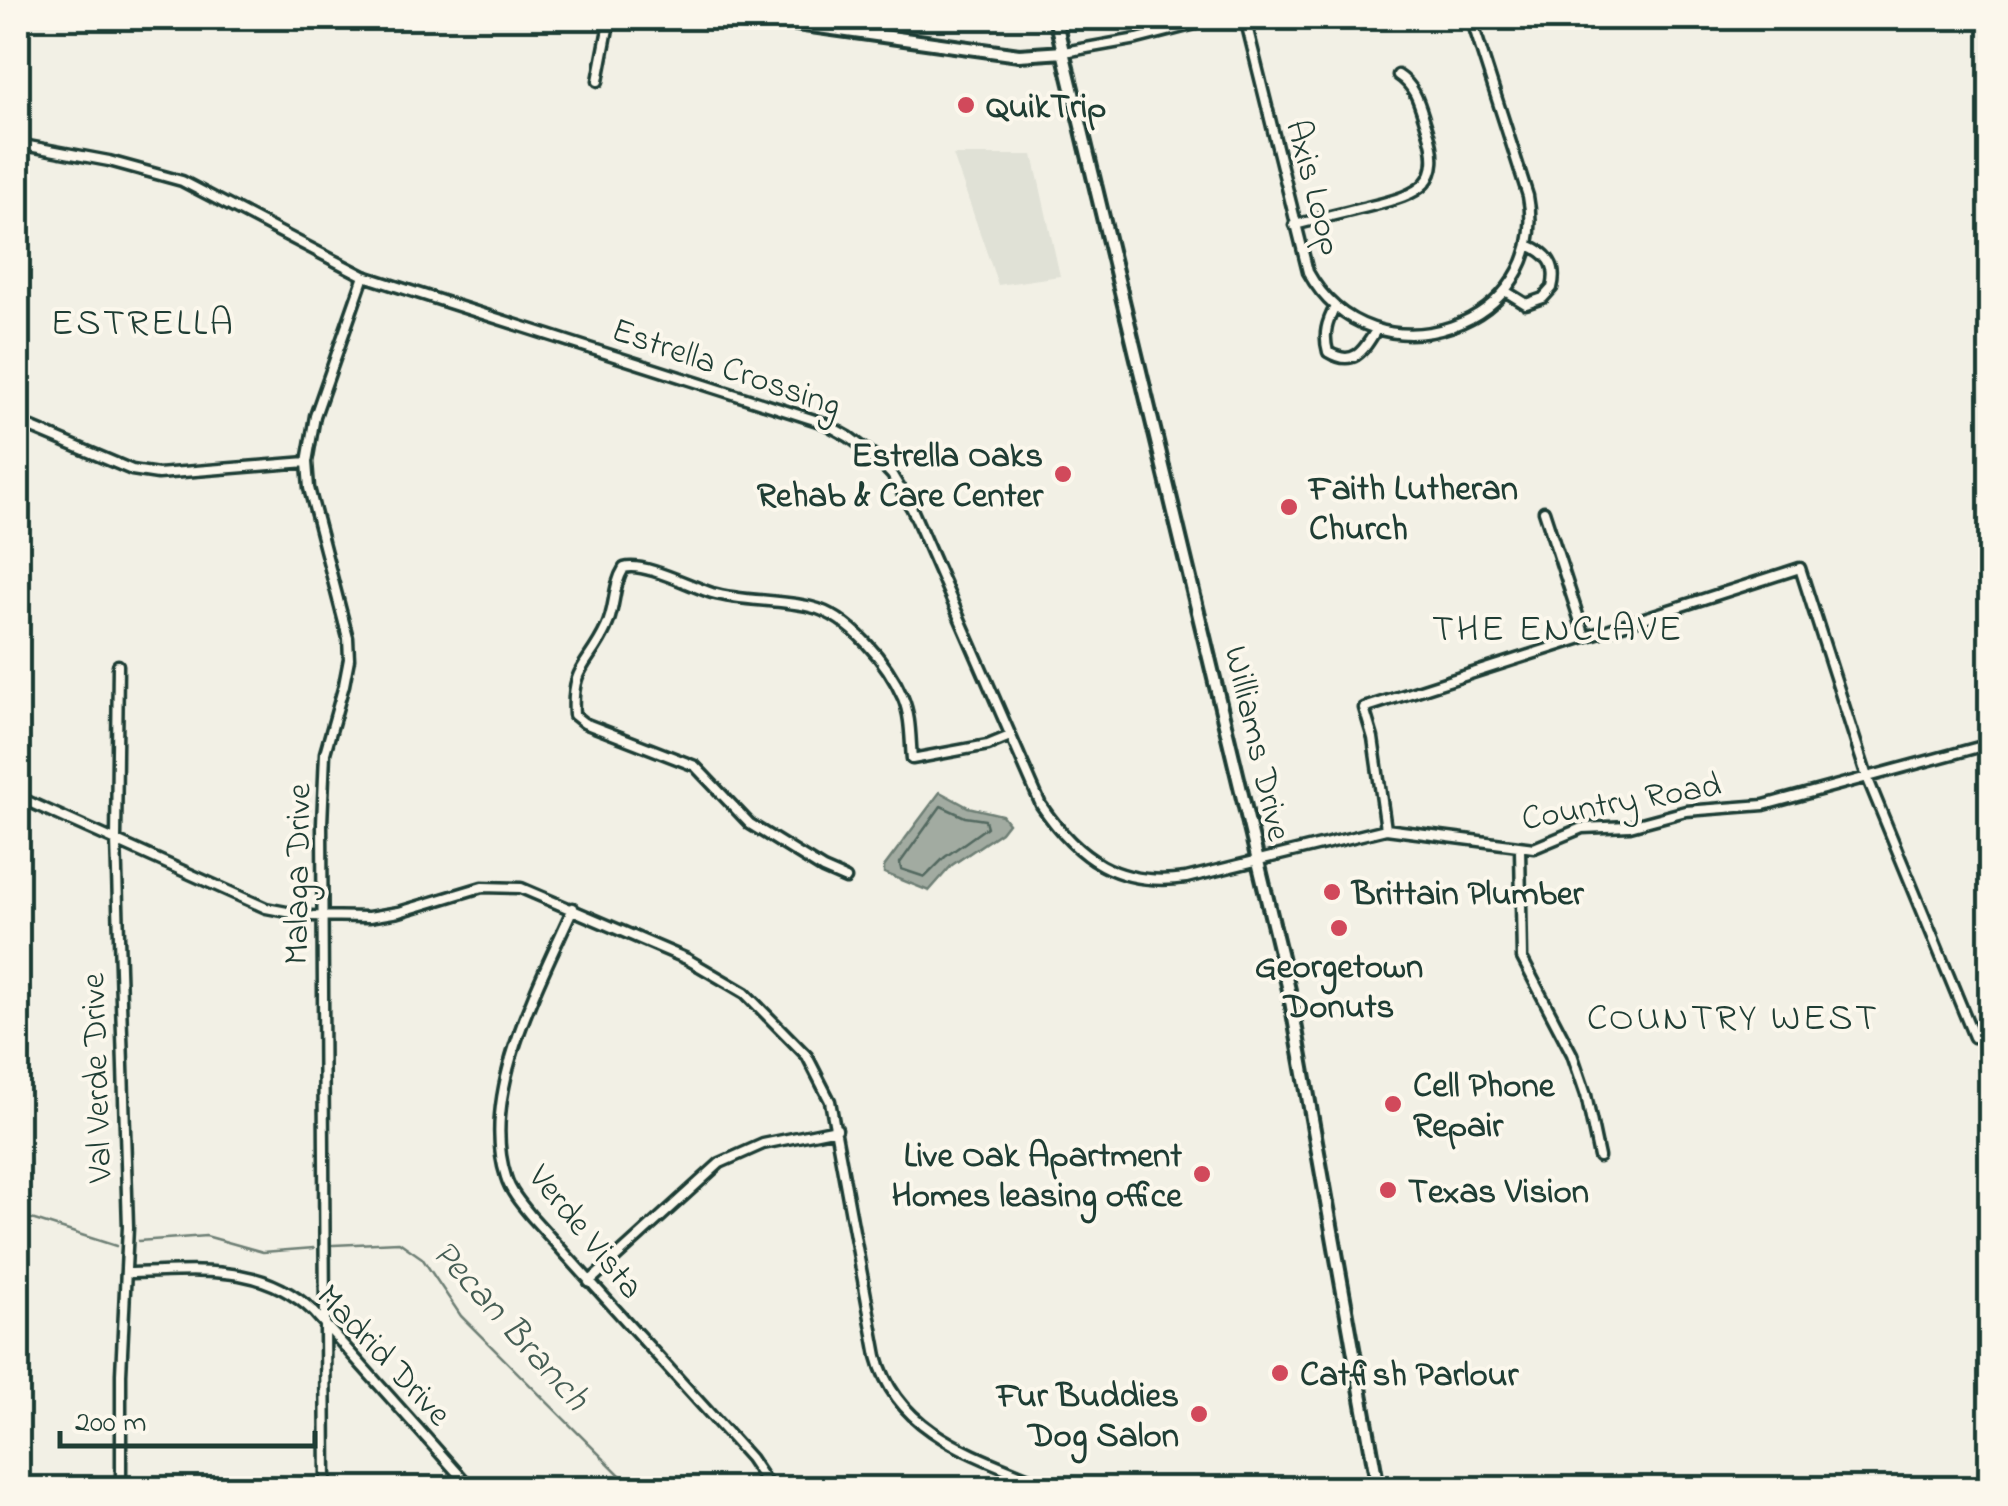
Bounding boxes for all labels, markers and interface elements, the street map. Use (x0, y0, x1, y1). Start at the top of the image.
place label: QuikTrip (986, 83, 1106, 134)
marker: QuikTrip (955, 94, 977, 116)
street label: Axis Loop (1270, 114, 1355, 261)
district label: ESTRELLA (51, 297, 235, 353)
street label: Estrella Crossing (604, 306, 848, 432)
place label: Estrella Oaks Rehab & Care Center (757, 432, 1044, 523)
marker: Estrella Oaks Rehab & Care Center (1052, 463, 1074, 485)
place label: Faith Lutheran Church (1307, 465, 1518, 556)
marker: Faith Lutheran Church (1278, 496, 1300, 518)
district label: THE ENCLAVE (1432, 603, 1684, 659)
street label: Williams Drive (1208, 641, 1303, 847)
street label: Country Road (1518, 761, 1725, 846)
street label: Malaga Drive (272, 783, 327, 965)
place label: Brittain Plumber (1350, 870, 1585, 921)
marker: Brittain Plumber (1321, 881, 1343, 903)
marker: Georgetown Donuts (1328, 917, 1350, 939)
place label: Georgetown Donuts (1255, 943, 1423, 1034)
street label: Val Verde Drive (69, 972, 128, 1185)
district label: COUNTRY WEST (1587, 992, 1879, 1048)
place label: Cell Phone Repair (1413, 1062, 1556, 1153)
marker: Cell Phone Repair (1382, 1093, 1404, 1115)
place label: Live Oak Apartment Homes leasing office (891, 1132, 1183, 1224)
street label: Verde Vista (513, 1154, 654, 1311)
marker: Live Oak Apartment Homes leasing office (1191, 1163, 1213, 1185)
place label: Texas Vision (1408, 1168, 1589, 1219)
marker: Texas Vision (1377, 1179, 1399, 1201)
water label: Pecan Branch (417, 1228, 602, 1426)
street label: Madrid Drive (303, 1274, 462, 1439)
place label: Catfish Parlour (1300, 1351, 1520, 1402)
marker: Catfish Parlour (1269, 1362, 1291, 1384)
place label: Fur Buddies Dog Salon (995, 1372, 1179, 1464)
scale bar (60, 1386, 315, 1448)
text: 200 m (75, 1402, 147, 1446)
marker: Fur Buddies Dog Salon (1188, 1403, 1210, 1425)

